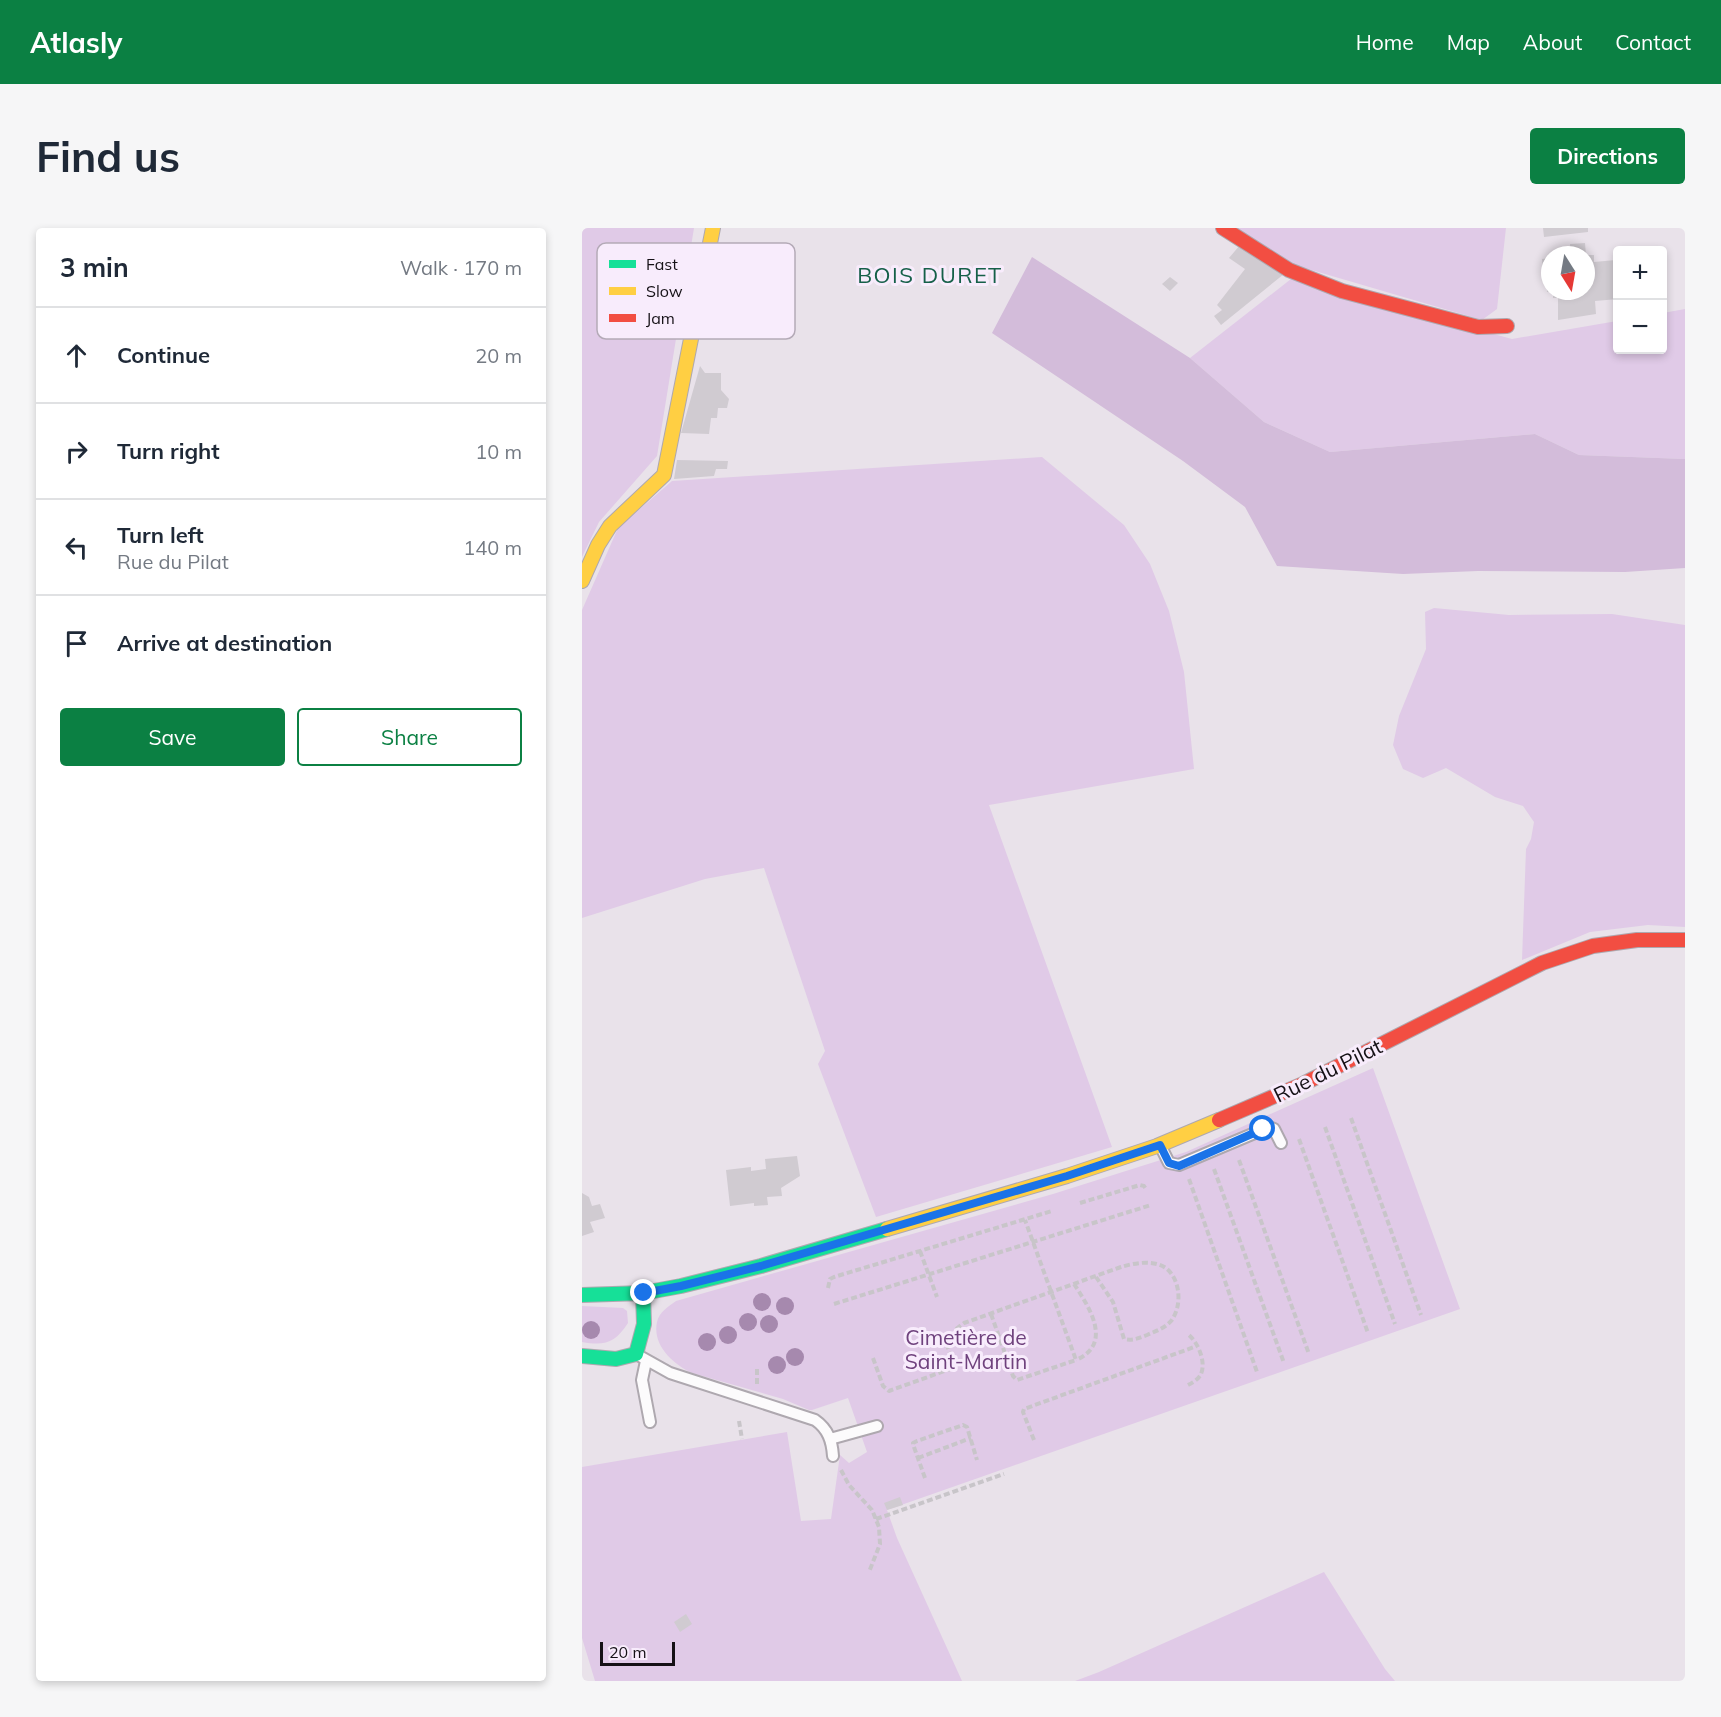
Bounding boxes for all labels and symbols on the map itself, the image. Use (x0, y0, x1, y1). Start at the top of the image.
legend (597, 243, 795, 339)
north arrow (1541, 246, 1595, 300)
text: Fast (646, 254, 678, 274)
district label: BOIS DURET (857, 261, 1003, 289)
text: Slow (646, 281, 683, 301)
text: Jam (646, 308, 675, 328)
street label: Rue du Pilat (1269, 1033, 1386, 1108)
route start (1249, 1115, 1275, 1141)
route end (630, 1279, 656, 1305)
park label: Cimetière de Saint-Martin (905, 1324, 1027, 1374)
scale bar (600, 1639, 675, 1666)

